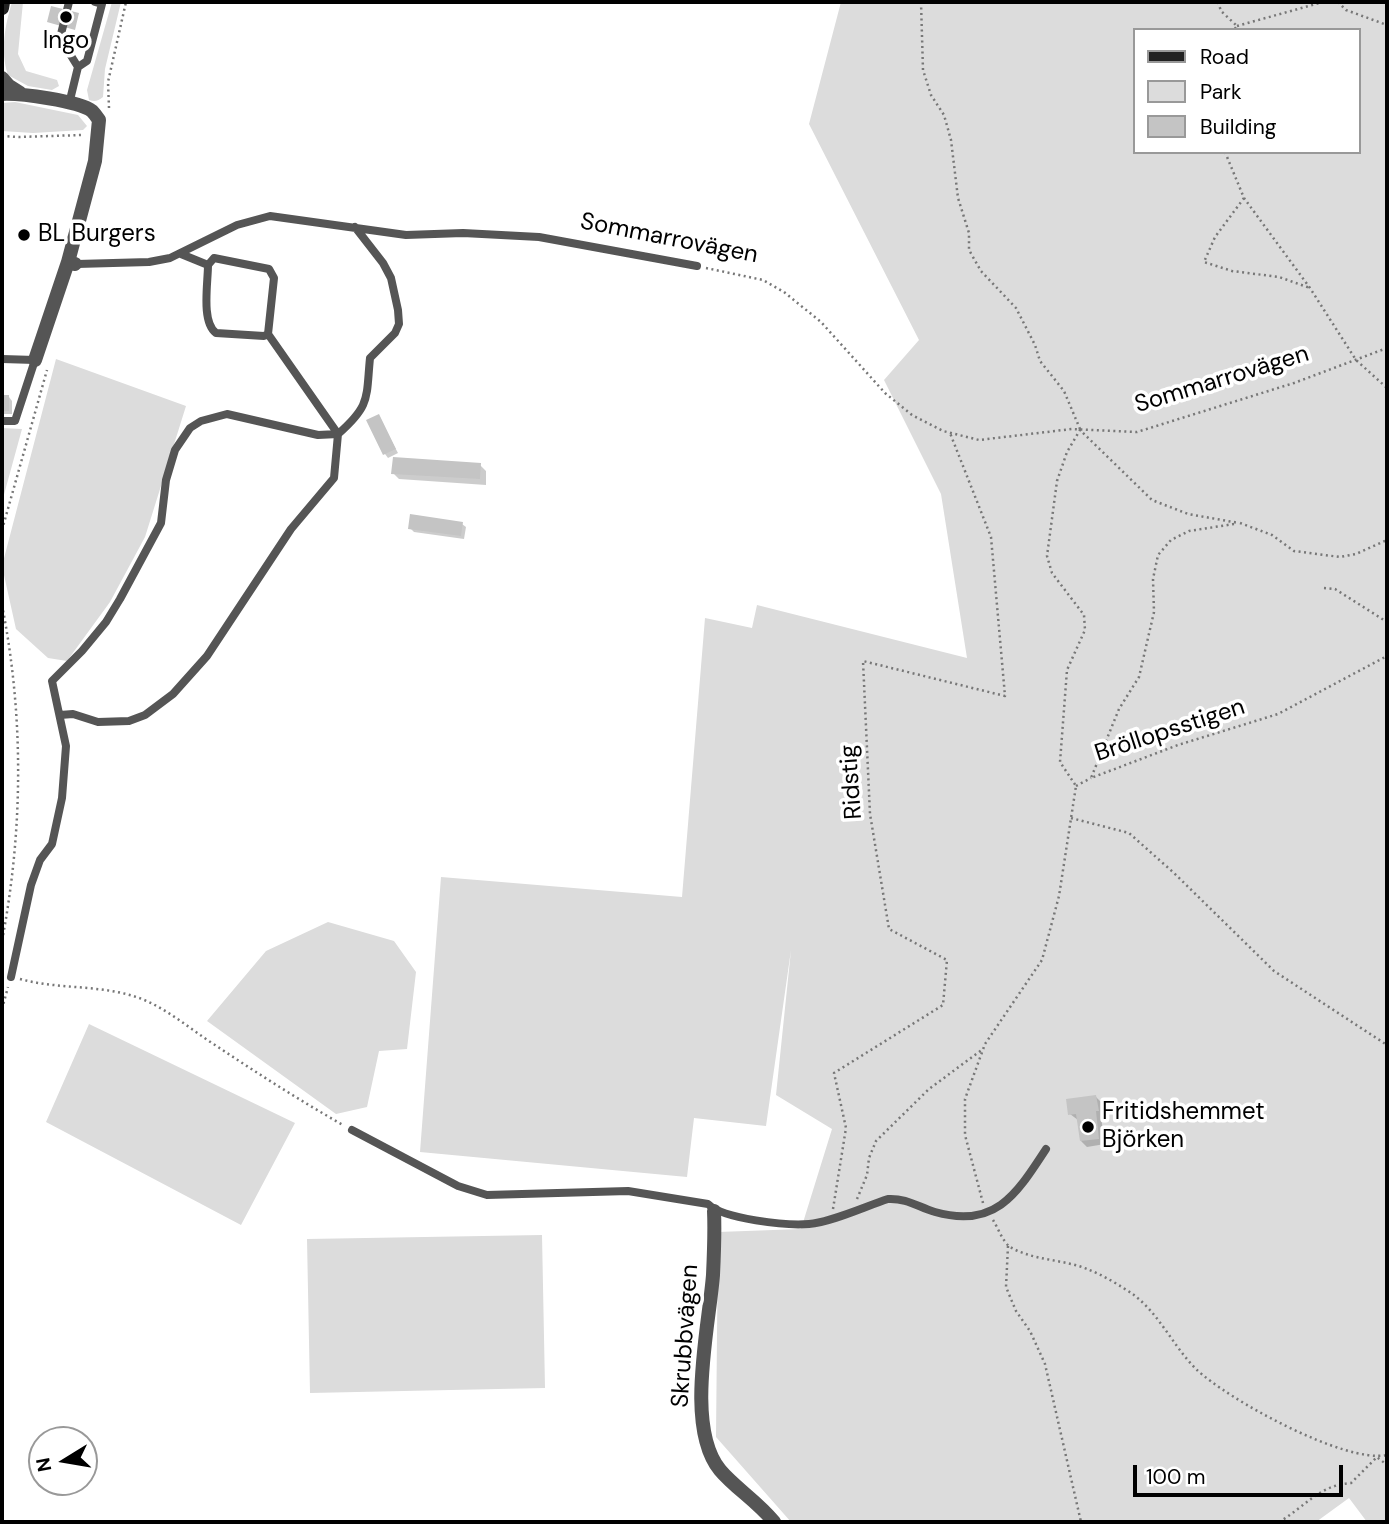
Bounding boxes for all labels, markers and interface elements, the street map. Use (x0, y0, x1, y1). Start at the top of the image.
marker: Ingo (58, 9, 74, 25)
place label: Ingo (43, 28, 89, 56)
legend (1134, 28, 1361, 154)
text: Road (1200, 43, 1249, 71)
text: Park (1200, 78, 1241, 106)
text: Building (1200, 113, 1276, 141)
street label: Sommarrovägen (578, 208, 760, 270)
place label: BL Burgers (38, 221, 156, 249)
marker: BL Burgers (16, 227, 32, 243)
street label: Sommarrovägen (1132, 340, 1312, 420)
street label: Bröllopsstigen (1091, 693, 1249, 769)
street label: Ridstig (835, 744, 869, 820)
place label: Fritidshemmet Björken (1102, 1099, 1265, 1155)
marker: Fritidshemmet Björken (1080, 1119, 1096, 1135)
street label: Skrubbvägen (667, 1263, 705, 1409)
north arrow (28, 1426, 98, 1496)
scale bar (1137, 1450, 1347, 1494)
text: N (30, 1456, 57, 1474)
text: 100 m (1146, 1463, 1206, 1491)

